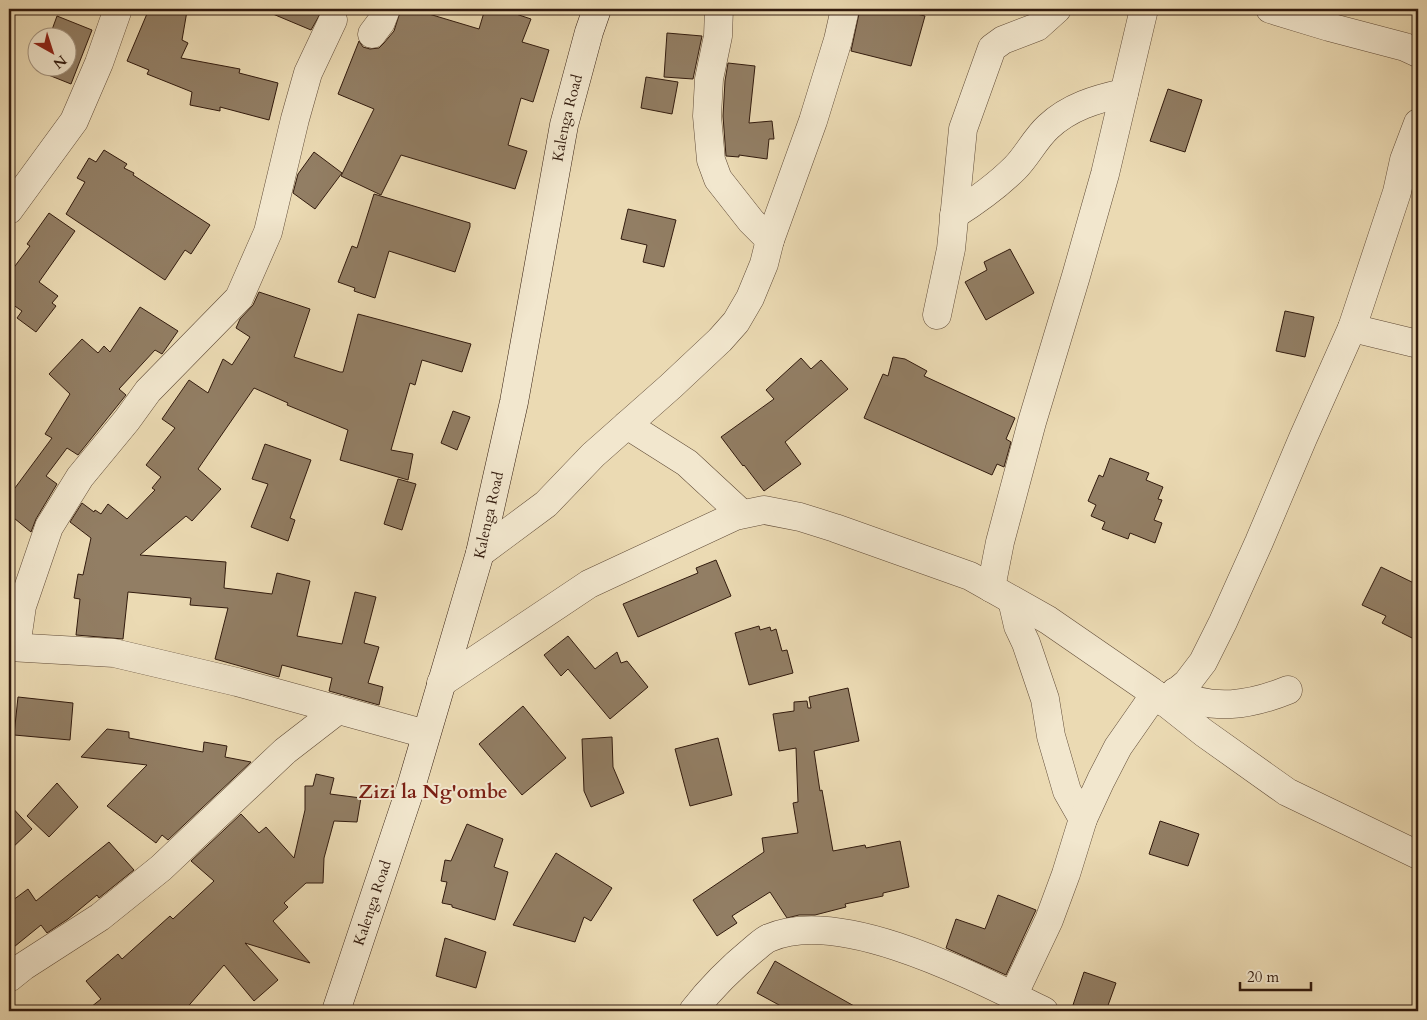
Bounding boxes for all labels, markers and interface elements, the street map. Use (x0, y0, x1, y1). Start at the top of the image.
north arrow (28, 28, 78, 78)
text: N (49, 51, 71, 73)
street label: Kalenga Road (548, 72, 587, 163)
street label: Kalenga Road (469, 470, 508, 561)
district label: Zizi la Ng'ombe (358, 778, 508, 805)
street label: Kalenga Road (349, 858, 396, 948)
scale bar (1240, 960, 1311, 992)
text: 20 m (1247, 967, 1279, 987)

